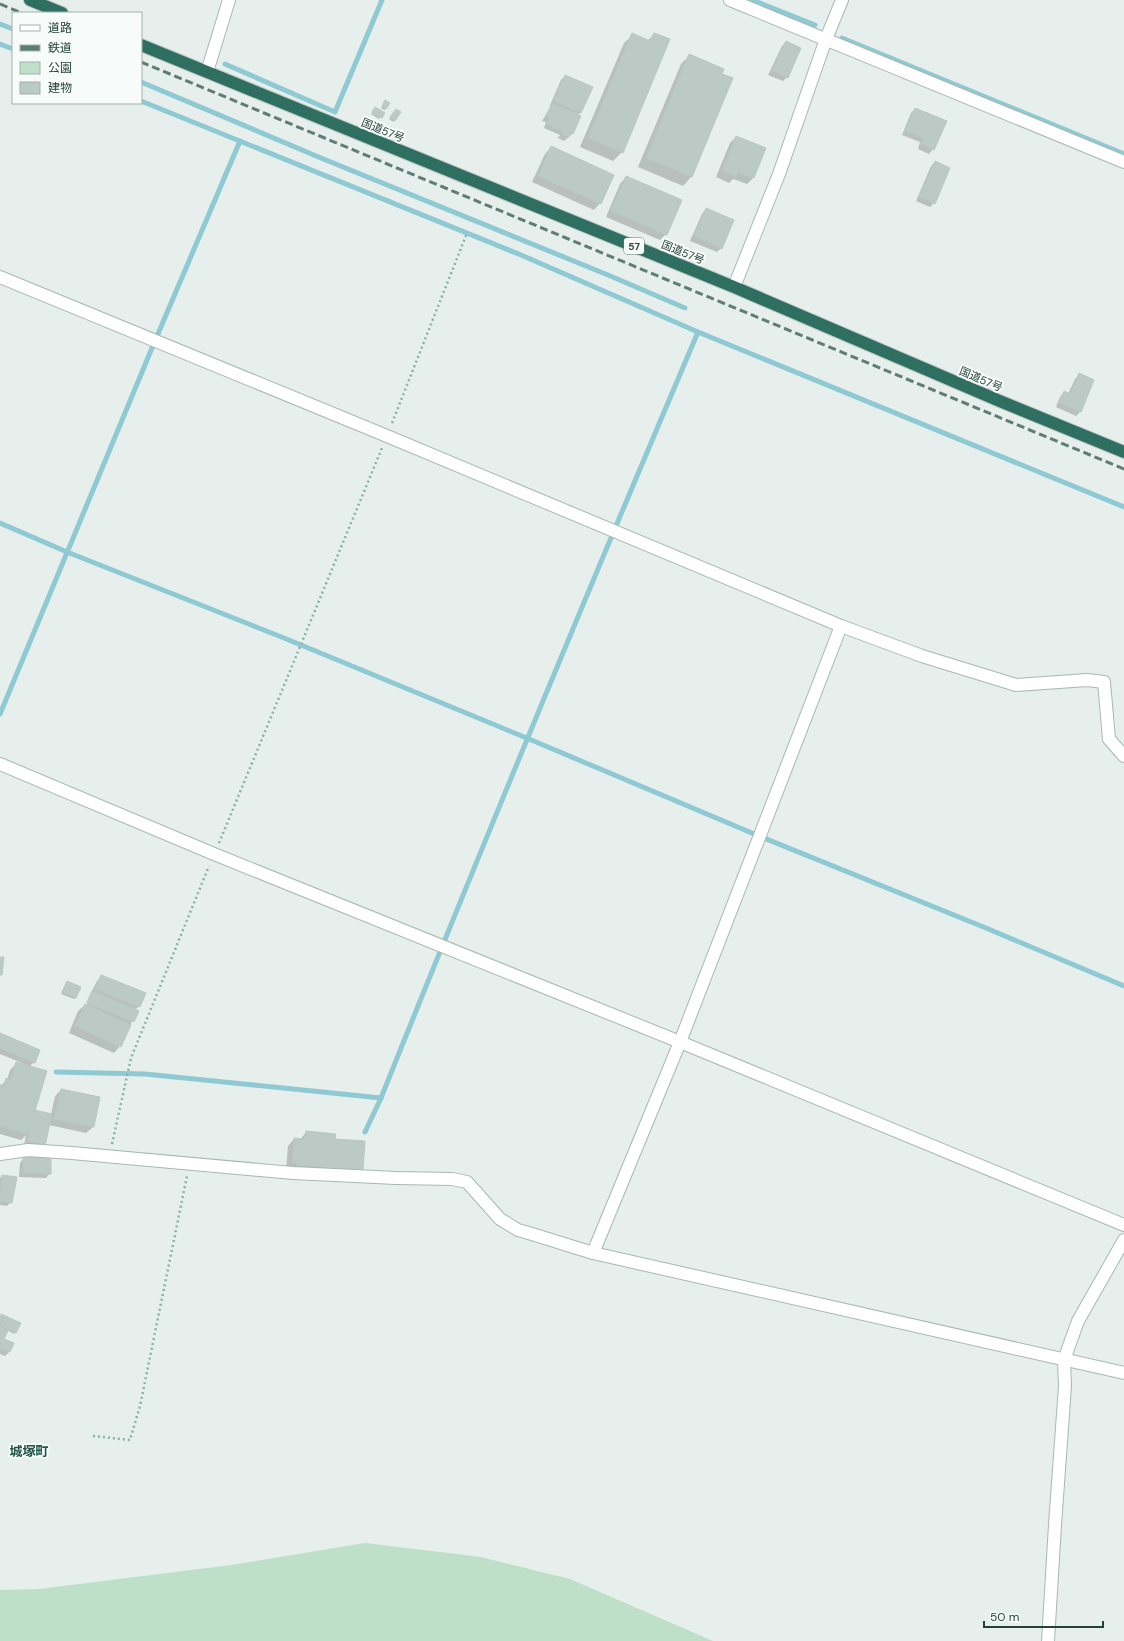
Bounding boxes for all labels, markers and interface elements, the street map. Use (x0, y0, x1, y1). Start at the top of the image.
legend (12, 12, 142, 104)
text: 道路 (48, 20, 72, 36)
text: 鉄道 (48, 40, 72, 56)
text: 公園 (48, 60, 72, 76)
text: 建物 (48, 80, 72, 96)
street label: 国道57号 (359, 115, 407, 145)
street label: 国道57号 (659, 237, 707, 267)
road number: 57 (624, 238, 644, 254)
street label: 国道57号 (957, 364, 1005, 394)
district label: 城塚町 (9, 1443, 49, 1460)
scale bar (984, 1603, 1103, 1629)
text: 50 m (990, 1609, 1019, 1625)

